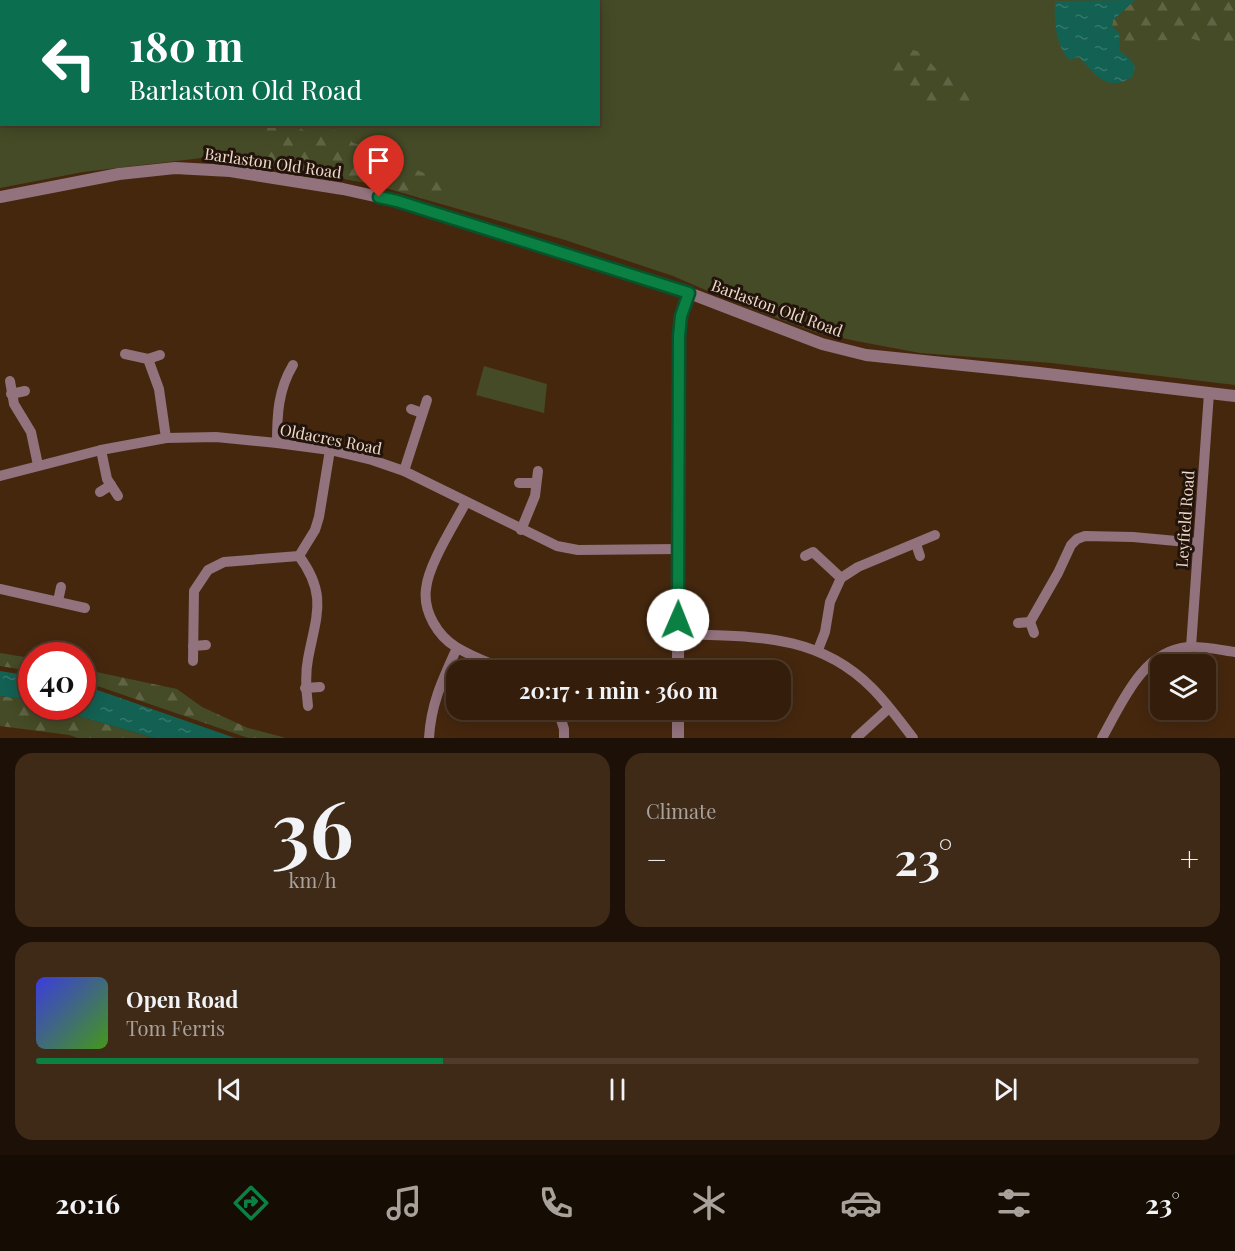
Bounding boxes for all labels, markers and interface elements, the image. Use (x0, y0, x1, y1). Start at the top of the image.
text: 180 m (129, 17, 244, 73)
icon: left (30, 24, 108, 102)
text: Barlaston Old Road (129, 71, 362, 107)
pin (353, 135, 404, 197)
street label: Barlaston Old Road (203, 142, 343, 183)
icon: arrive (362, 144, 395, 177)
street label: Barlaston Old Road (709, 274, 846, 341)
street label: Oldacres Road (278, 418, 384, 459)
street label: Leyfield Road (1171, 470, 1198, 568)
position arrow (646, 588, 710, 652)
speed limit sign: 40 (18, 642, 96, 720)
map controls (1150, 654, 1216, 720)
button: layers (1150, 654, 1216, 720)
text: 20:17 · 1 min · 360 m (519, 675, 718, 705)
text: 36 (272, 775, 353, 879)
text: Climate (646, 797, 716, 824)
text: 23° (894, 827, 953, 887)
text: − (646, 836, 667, 880)
text: + (1180, 836, 1199, 880)
text: km/h (289, 866, 336, 893)
text: Open Road (126, 984, 238, 1014)
text: Tom Ferris (126, 1014, 225, 1041)
icon: previous (213, 1073, 246, 1106)
icon: pause (601, 1073, 634, 1106)
icon: next (989, 1073, 1022, 1106)
icon: directions (230, 1182, 272, 1224)
icon: music (383, 1182, 425, 1224)
icon: phone (535, 1182, 577, 1224)
icon: climate (688, 1182, 730, 1224)
icon: car (840, 1182, 882, 1224)
icon: filters (993, 1182, 1035, 1224)
text: 20:16 (55, 1185, 120, 1221)
text: 23° (1145, 1185, 1180, 1221)

